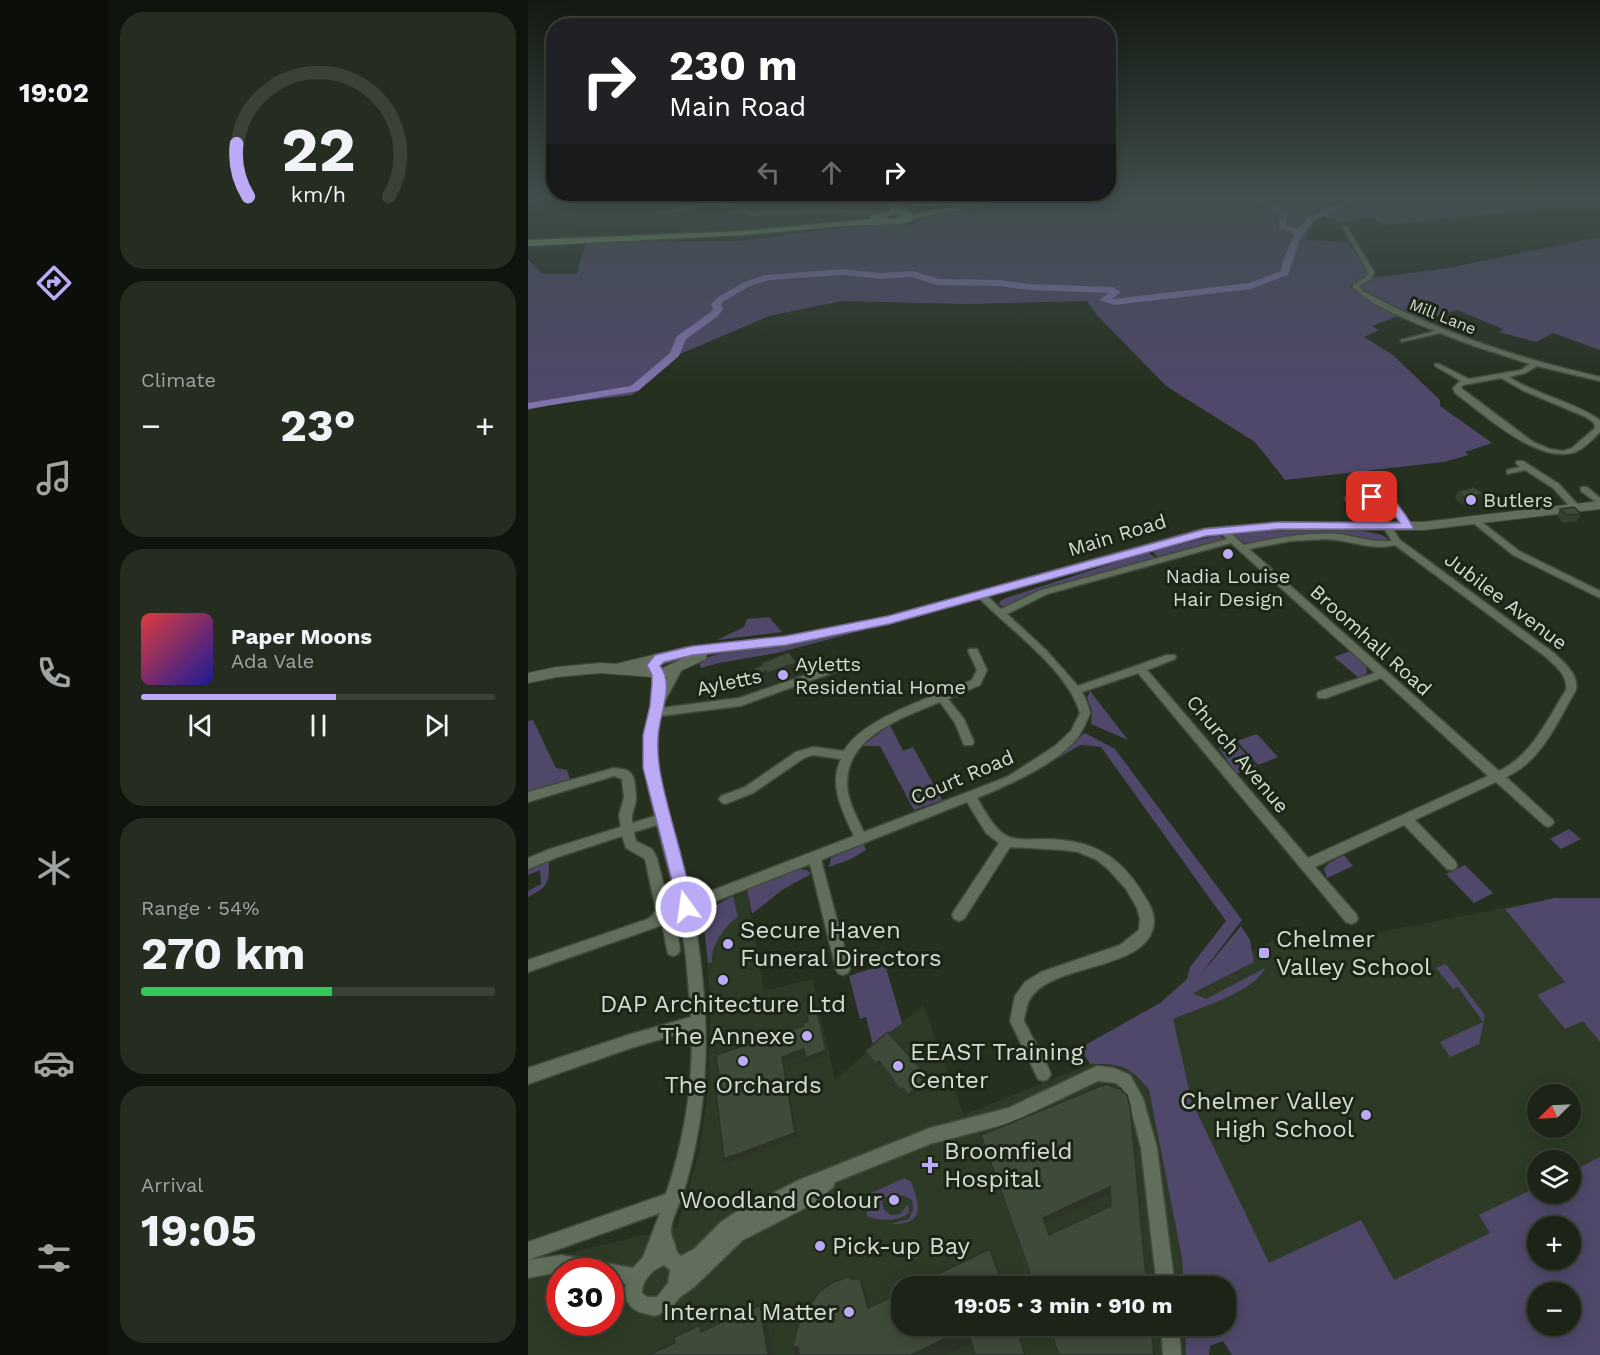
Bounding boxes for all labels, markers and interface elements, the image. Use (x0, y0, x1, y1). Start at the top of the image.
text: 230 m (669, 41, 798, 90)
icon: right (570, 42, 648, 120)
text: 19:02 (19, 77, 89, 109)
text: Main Road (669, 91, 806, 123)
text: 22 (281, 113, 355, 186)
icon: left (752, 156, 785, 189)
icon: ahead (815, 156, 848, 189)
icon: right (878, 156, 911, 189)
text: km/h (290, 183, 346, 208)
icon: directions (33, 262, 75, 304)
street label: Mill Lane (1407, 294, 1479, 338)
text: Climate (141, 368, 216, 392)
text: 23° (280, 399, 356, 452)
text: − (141, 406, 161, 445)
text: + (475, 406, 495, 445)
icon: music (33, 457, 75, 499)
pin (1346, 471, 1397, 522)
icon: arrive (1355, 480, 1388, 513)
place label: Butlers (1483, 488, 1553, 512)
marker: Butlers (1464, 493, 1478, 507)
street label: Main Road (1065, 509, 1169, 561)
marker: Nadia Louise Hair Design (1221, 547, 1235, 561)
street label: Jubilee Avenue (1440, 547, 1572, 655)
place label: Nadia Louise Hair Design (1166, 564, 1290, 611)
street label: Broomhall Road (1305, 579, 1437, 701)
text: Paper Moons (231, 624, 372, 649)
text: Ada Vale (231, 649, 314, 673)
icon: phone (33, 652, 75, 694)
place label: Ayletts Residential Home (795, 652, 966, 699)
street label: Ayletts (694, 663, 764, 701)
marker: Ayletts Residential Home (776, 668, 790, 682)
street label: Church Avenue (1182, 690, 1294, 818)
icon: previous (184, 709, 217, 742)
icon: pause (302, 709, 335, 742)
icon: next (420, 709, 453, 742)
street label: Court Road (907, 745, 1017, 809)
icon: climate (33, 847, 75, 889)
position arrow (654, 875, 718, 939)
text: Range · 54% (141, 896, 259, 920)
place label: Secure Haven Funeral Directors (740, 916, 942, 972)
place label: Chelmer Valley School (1276, 925, 1432, 981)
text: 270 km (141, 927, 305, 980)
marker: Secure Haven Funeral Directors (721, 937, 735, 951)
marker: Chelmer Valley School (1257, 946, 1271, 960)
marker: DAP Architecture Ltd (716, 973, 730, 987)
place label: DAP Architecture Ltd (600, 990, 846, 1018)
place label: The Annexe (660, 1022, 795, 1050)
marker: The Annexe (800, 1029, 814, 1043)
place label: EEAST Training Center (910, 1038, 1084, 1094)
icon: car (33, 1042, 75, 1084)
marker: The Orchards (736, 1054, 750, 1068)
marker: EEAST Training Center (891, 1059, 905, 1073)
place label: The Orchards (664, 1071, 822, 1099)
north arrow (1527, 1084, 1581, 1138)
map controls (1527, 1084, 1581, 1336)
place label: Chelmer Valley High School (1180, 1087, 1355, 1143)
marker: Chelmer Valley High School (1359, 1108, 1373, 1122)
place label: Broomfield Hospital (944, 1137, 1073, 1193)
button: layers (1527, 1150, 1581, 1204)
marker: Broomfield Hospital (921, 1156, 939, 1174)
text: Arrival (141, 1173, 203, 1197)
place label: Woodland Colour (680, 1186, 882, 1214)
marker: Woodland Colour (887, 1193, 901, 1207)
text: 19:05 (141, 1204, 257, 1257)
button: + (1527, 1216, 1581, 1270)
place label: Pick-up Bay (832, 1232, 971, 1260)
icon: filters (33, 1237, 75, 1279)
marker: Pick-up Bay (813, 1239, 827, 1253)
speed limit sign: 30 (546, 1258, 624, 1336)
button: − (1527, 1282, 1581, 1336)
text: 19:05 · 3 min · 910 m (954, 1293, 1173, 1318)
place label: Internal Matter (663, 1298, 837, 1326)
marker: Internal Matter (842, 1305, 856, 1319)

